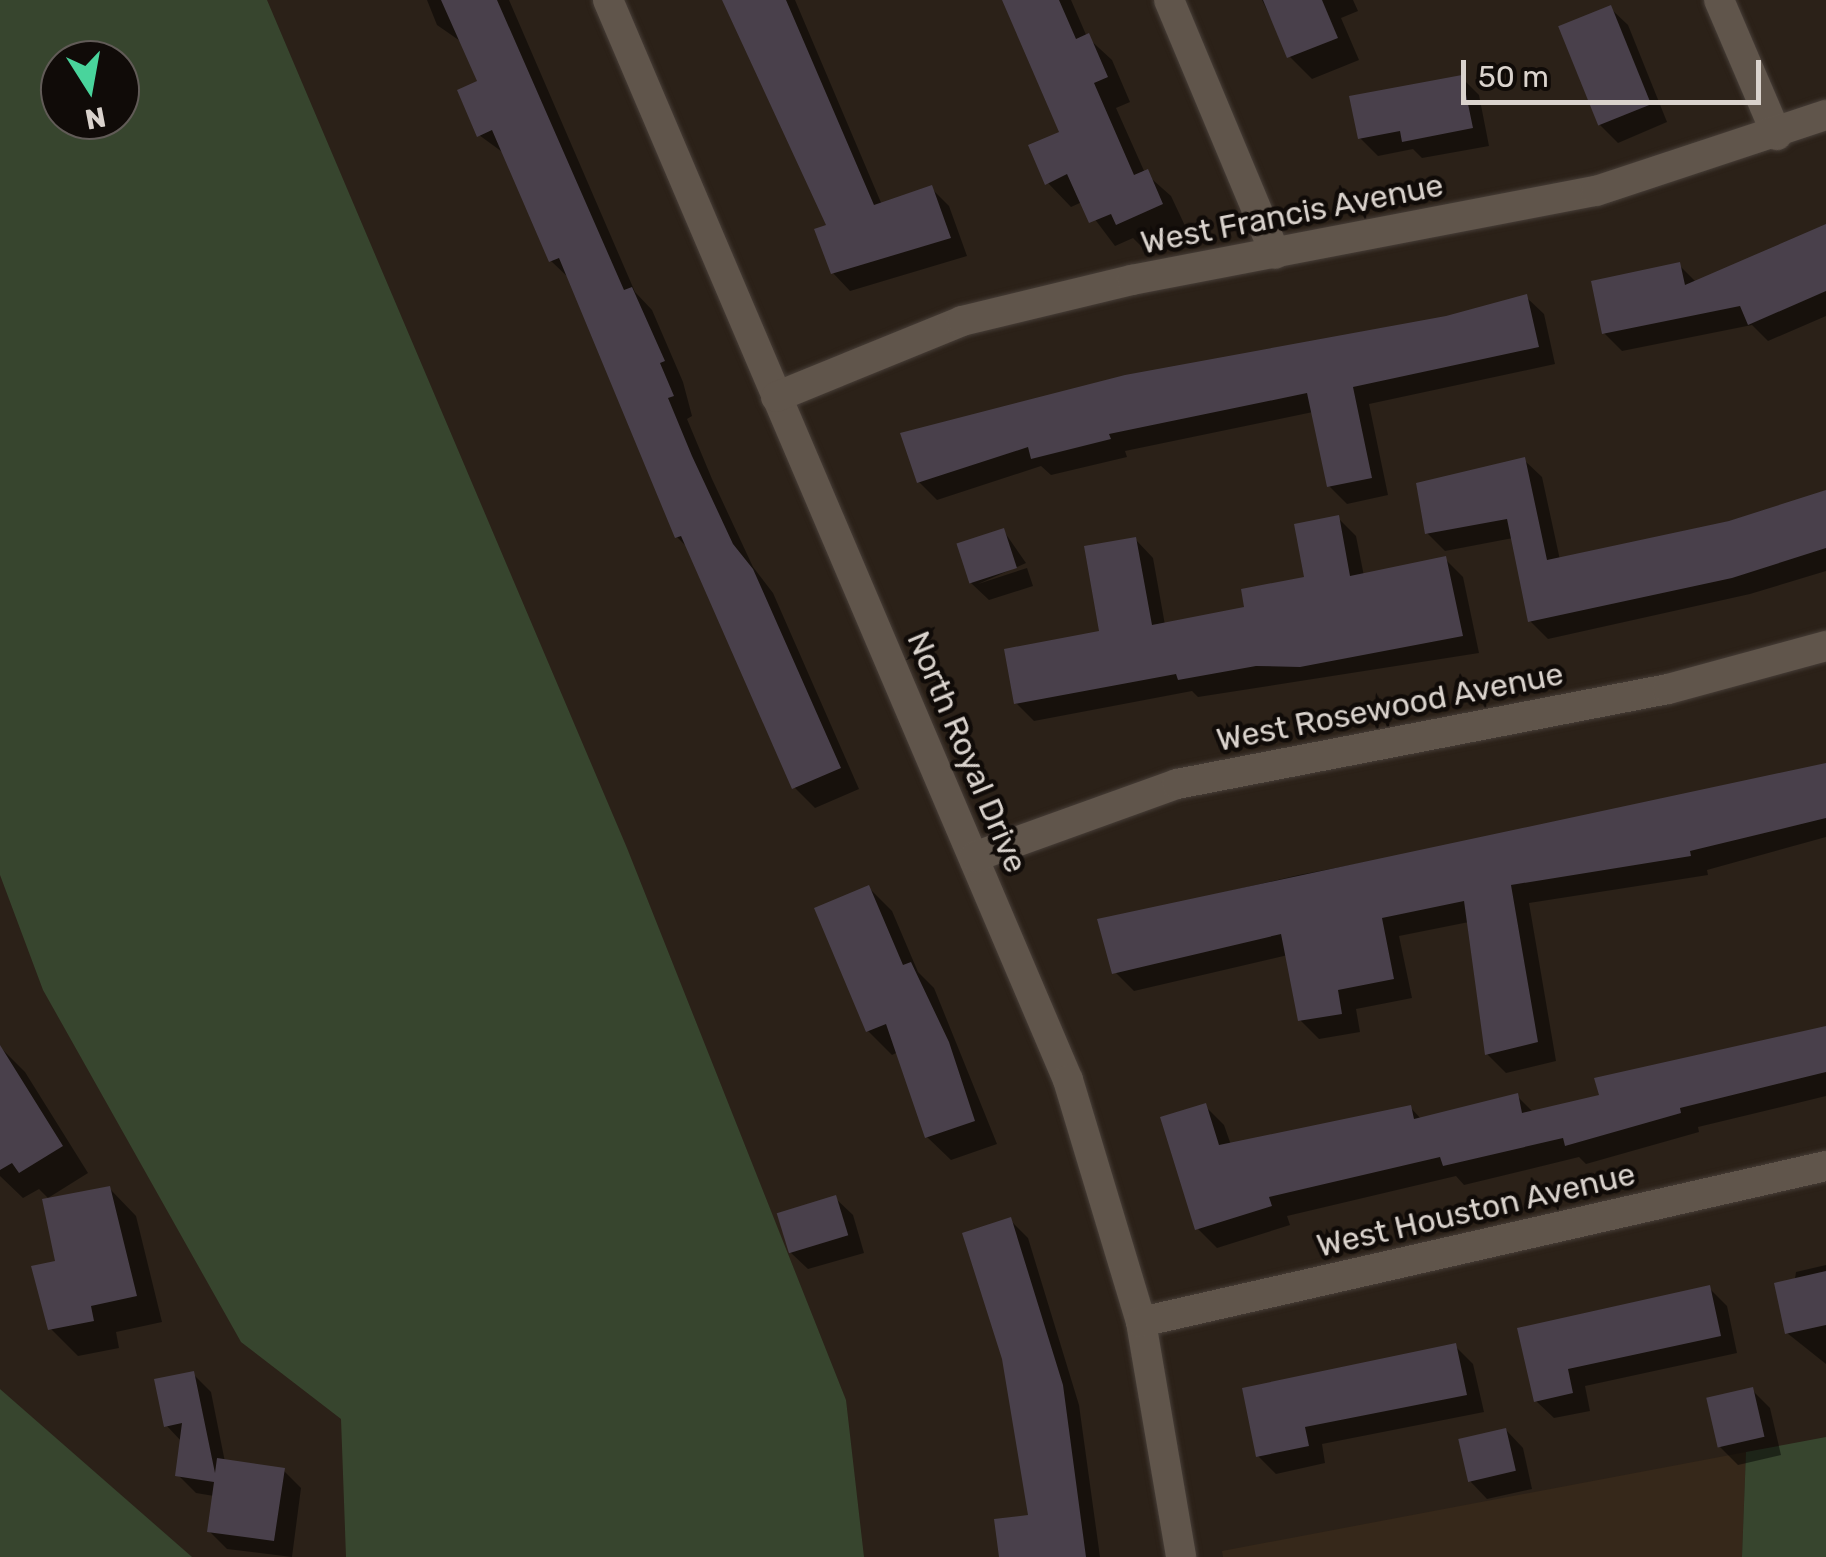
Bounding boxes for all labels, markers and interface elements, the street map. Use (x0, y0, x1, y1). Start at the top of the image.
north arrow (40, 40, 140, 140)
scale bar (1466, 40, 1766, 102)
text: 50 m (1478, 59, 1549, 95)
text: N (82, 100, 108, 136)
street label: West Francis Avenue (1137, 166, 1447, 262)
street label: North Royal Drive (899, 626, 1035, 878)
street label: West Rosewood Avenue (1213, 654, 1567, 760)
street label: West Houston Avenue (1313, 1155, 1639, 1265)

